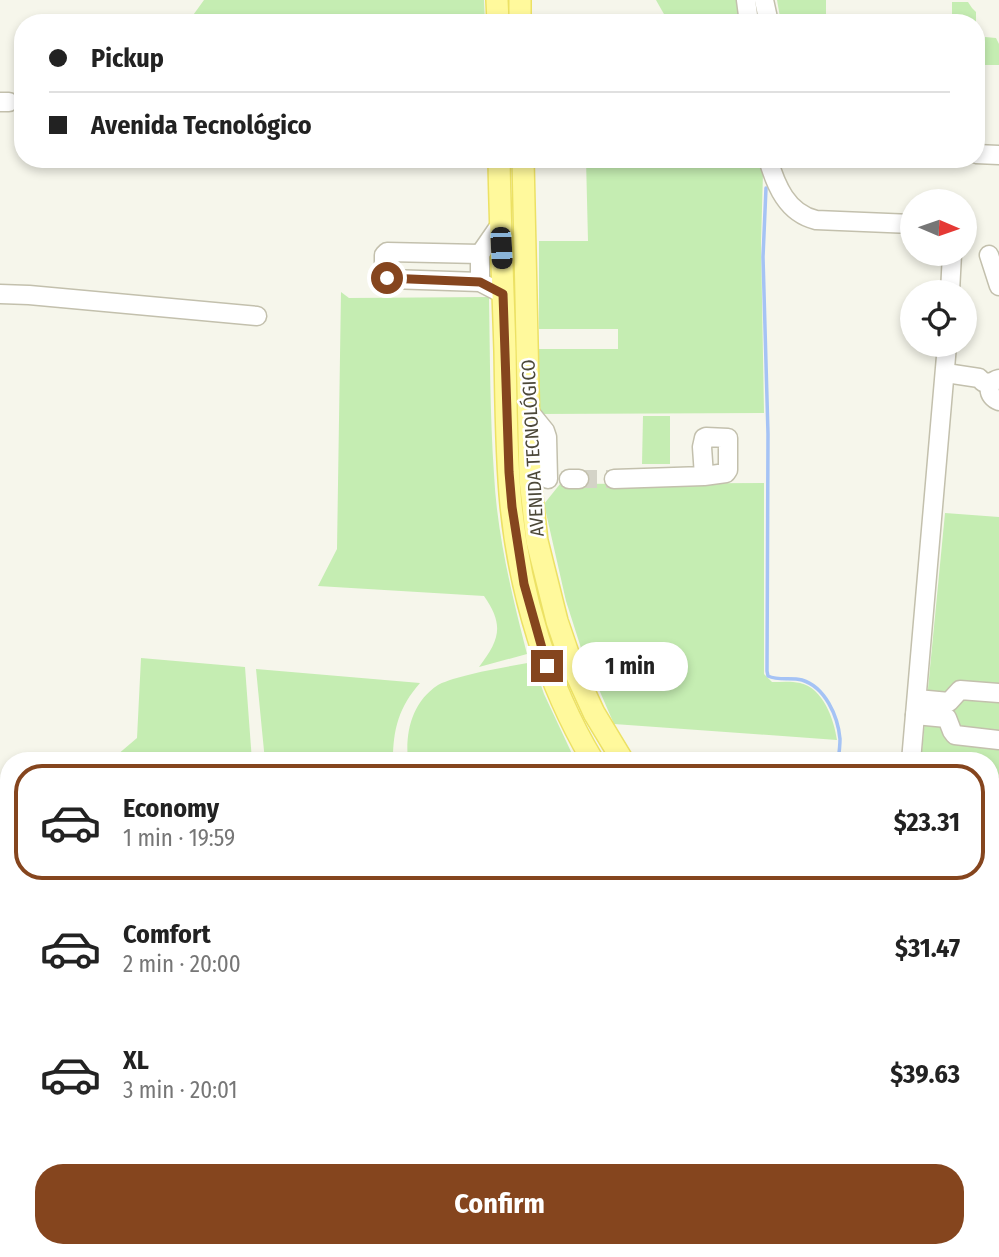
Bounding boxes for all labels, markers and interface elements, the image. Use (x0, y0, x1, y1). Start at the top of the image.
text: Pickup (91, 43, 164, 74)
text: Avenida Tecnológico (91, 110, 312, 141)
north arrow (900, 189, 976, 266)
map controls (900, 189, 977, 357)
car (490, 226, 513, 270)
route start (371, 262, 403, 294)
button: locate (900, 280, 977, 357)
street label: AVENIDA TECNOLÓGICO (516, 359, 549, 537)
callout: 1 min (572, 642, 687, 690)
route end (531, 650, 563, 682)
text: 1 min (605, 652, 655, 680)
icon: car (39, 791, 102, 854)
text: Economy (123, 793, 219, 824)
text: $23.31 (894, 807, 960, 838)
text: 1 min · 19:59 (123, 824, 235, 852)
icon: car (39, 917, 102, 980)
text: Comfort (123, 919, 211, 950)
text: $31.47 (895, 933, 960, 964)
text: 2 min · 20:00 (123, 950, 241, 978)
icon: car (39, 1043, 102, 1106)
text: XL (123, 1045, 149, 1076)
text: $39.63 (890, 1059, 960, 1090)
text: 3 min · 20:01 (123, 1076, 237, 1104)
button: Confirm (35, 1164, 964, 1244)

